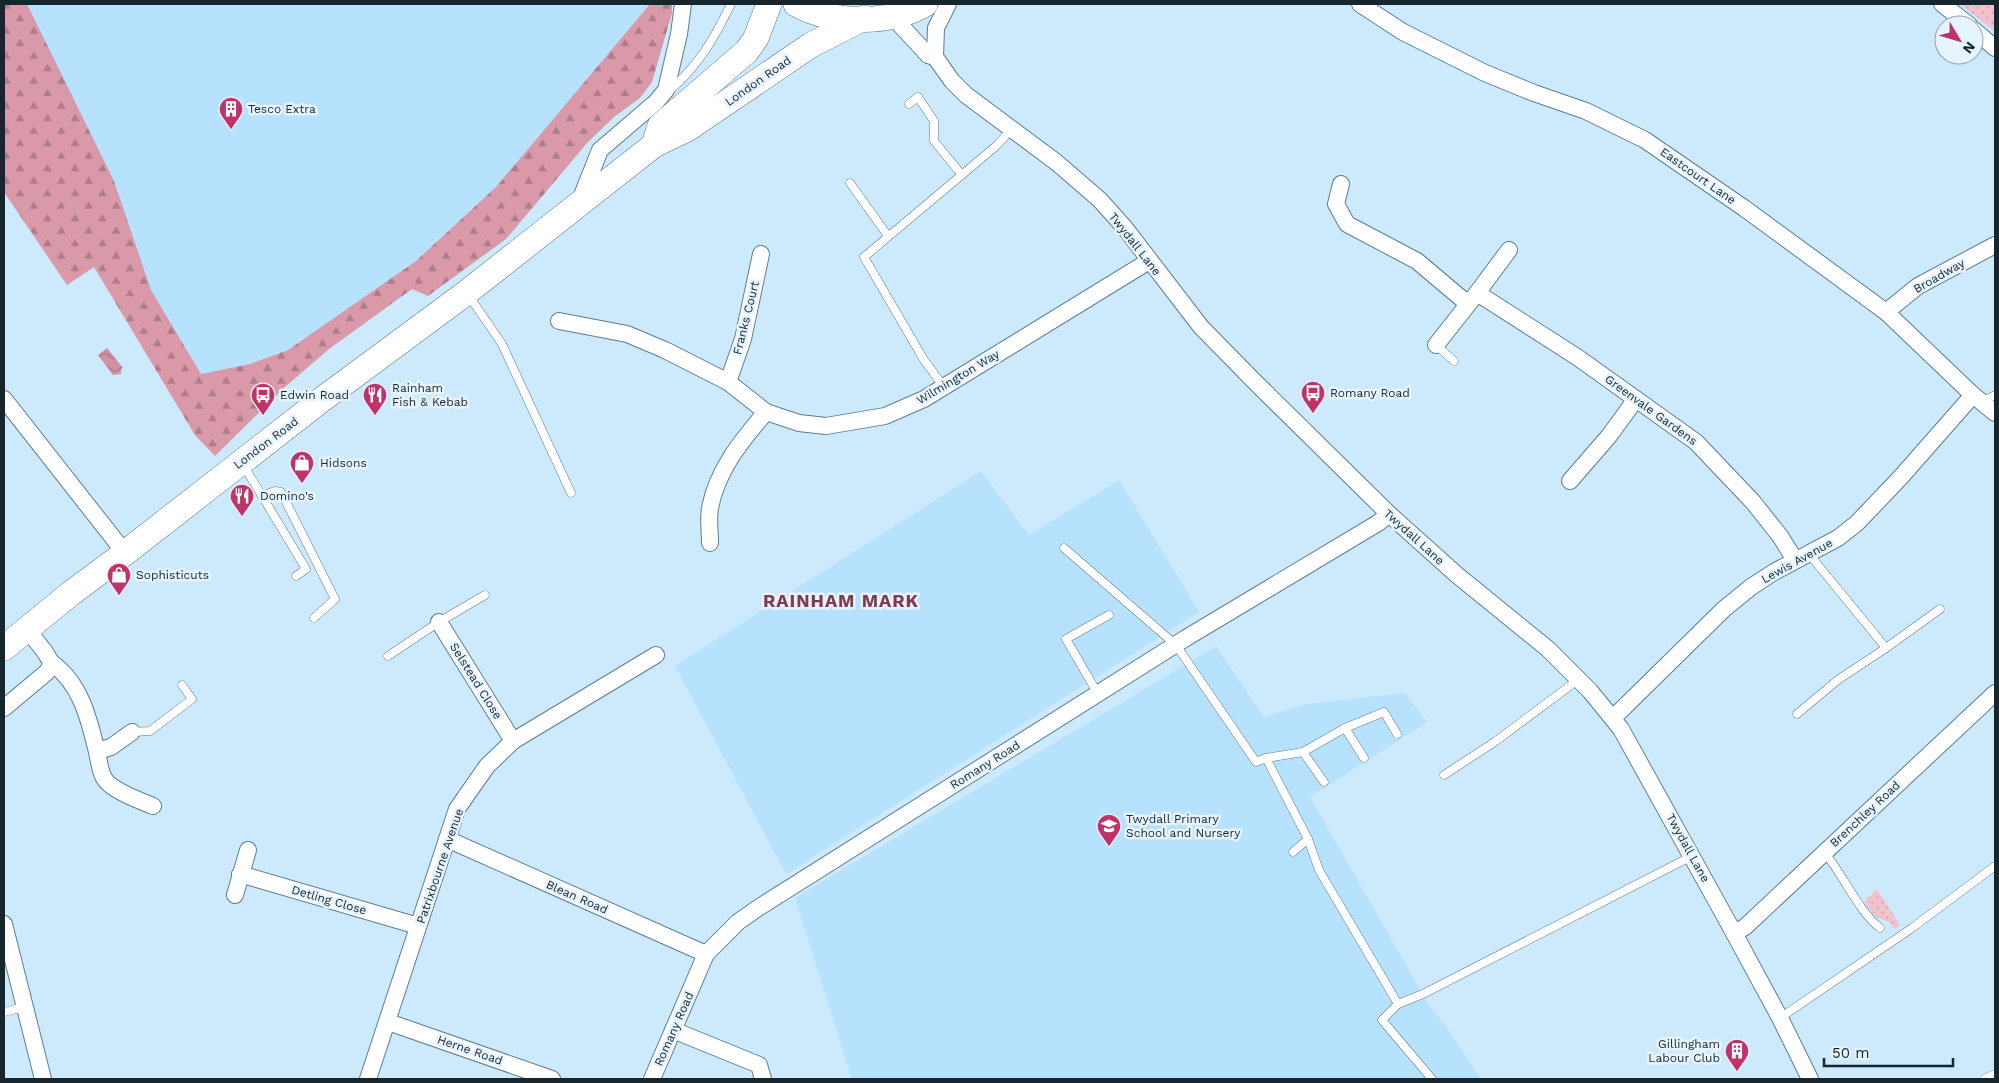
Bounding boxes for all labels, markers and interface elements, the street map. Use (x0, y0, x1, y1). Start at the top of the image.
north arrow (1934, 15, 1984, 65)
text: N (1960, 39, 1979, 57)
street label: London Road (722, 53, 794, 109)
building icon: Tesco Extra (218, 96, 244, 130)
place label: Tesco Extra (248, 102, 316, 116)
street label: Eastcourt Lane (1657, 145, 1739, 207)
street label: Twydall Lane (1106, 210, 1164, 278)
street label: Broadway (1911, 255, 1968, 296)
street label: Franks Court (730, 280, 762, 356)
street label: Wilmington Way (914, 346, 1003, 407)
street label: Greenvale Gardens (1602, 372, 1700, 448)
bus stop icon: Romany Road (1300, 380, 1326, 414)
place label: Rainham Fish & Kebab (392, 381, 468, 409)
bus stop icon: Edwin Road (250, 382, 276, 416)
restaurant icon: Rainham Fish & Kebab (362, 382, 388, 416)
place label: Romany Road (1330, 386, 1410, 400)
place label: Edwin Road (280, 388, 349, 402)
street label: London Road (231, 414, 301, 472)
shop icon: Hidsons (289, 450, 315, 484)
place label: Hidsons (320, 456, 367, 470)
restaurant icon: Domino's (229, 483, 255, 517)
place label: Domino's (260, 489, 314, 503)
street label: Twydall Lane (1381, 506, 1447, 568)
street label: Lewis Avenue (1759, 536, 1835, 586)
shop icon: Sophisticuts (106, 562, 132, 596)
place label: Sophisticuts (136, 568, 209, 582)
district label: RAINHAM MARK (763, 590, 919, 611)
street label: Selstead Close (447, 640, 505, 722)
street label: Romany Road (947, 738, 1023, 792)
street label: Brenchley Road (1827, 778, 1903, 850)
street label: Patrixbourne Avenue (414, 807, 466, 925)
street label: Twydall Lane (1663, 811, 1713, 885)
place label: Twydall Primary School and Nursery (1126, 812, 1241, 840)
school or university icon: Twydall Primary School and Nursery (1096, 813, 1122, 847)
street label: Blean Road (544, 877, 610, 917)
street label: Detling Close (290, 883, 368, 917)
street label: Romany Road (651, 990, 697, 1068)
street label: Herne Road (435, 1032, 505, 1068)
scale bar (1824, 1036, 1953, 1068)
place label: Gillingham Labour Club (1648, 1037, 1720, 1065)
building icon: Gillingham Labour Club (1724, 1038, 1750, 1072)
text: 50 m (1832, 1044, 1869, 1062)

